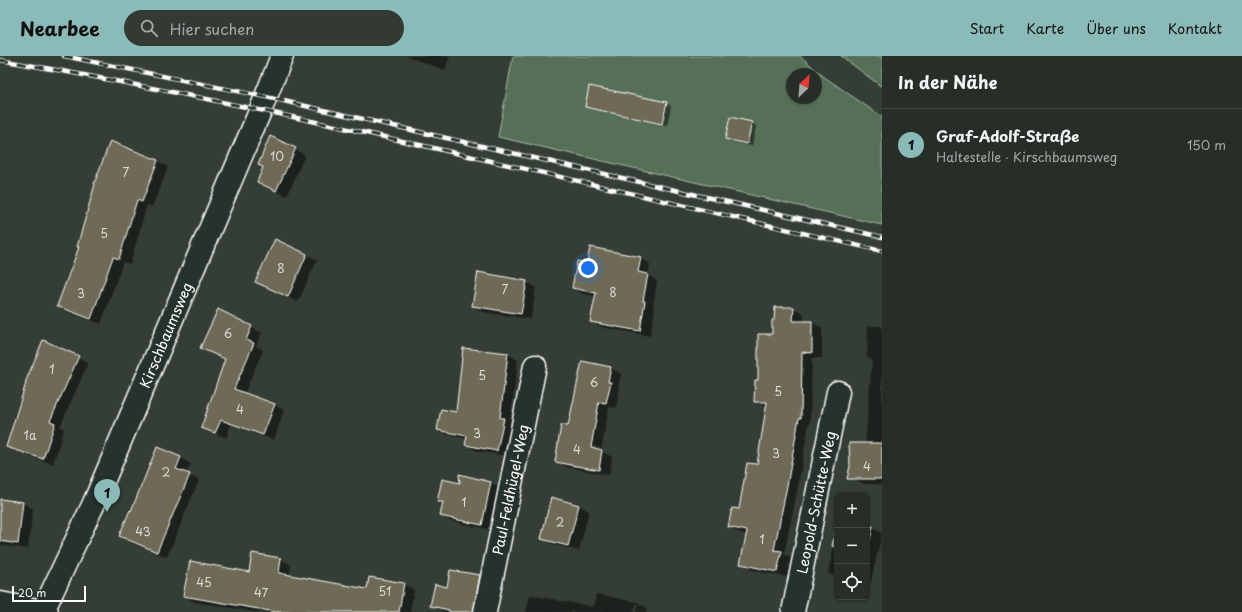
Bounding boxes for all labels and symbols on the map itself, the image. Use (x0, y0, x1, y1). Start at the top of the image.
north arrow (786, 68, 822, 104)
house number: 10 (270, 147, 284, 165)
house number: 7 (123, 163, 130, 181)
house number: 5 (100, 224, 108, 242)
your location (578, 258, 598, 278)
house number: 8 (277, 259, 285, 277)
street label: Kirschbaumsweg (134, 279, 197, 391)
house number: 7 (502, 280, 509, 298)
house number: 8 (609, 283, 617, 301)
house number: 3 (77, 284, 85, 302)
house number: 6 (224, 324, 232, 342)
house number: 1 (49, 360, 55, 378)
house number: 5 (478, 366, 486, 384)
house number: 6 (590, 373, 598, 391)
house number: 5 (774, 382, 782, 400)
house number: 4 (236, 400, 244, 418)
street label: Paul-Feldhügel-Weg (486, 422, 533, 557)
house number: 3 (473, 424, 481, 442)
house number: 1a (24, 426, 37, 444)
street label: Leopold-Schütte-Weg (791, 429, 840, 575)
house number: 4 (573, 440, 581, 458)
house number: 3 (772, 444, 780, 462)
house number: 4 (863, 457, 871, 475)
house number: 2 (162, 463, 170, 481)
pin: 1 (94, 479, 120, 512)
house number: 1 (461, 493, 467, 511)
house number: 2 (556, 513, 564, 531)
house number: 43 (135, 522, 151, 540)
house number: 1 (759, 530, 765, 548)
house number: 45 (196, 573, 212, 591)
house number: 51 (379, 582, 391, 600)
house number: 47 (254, 583, 269, 601)
scale bar (12, 584, 86, 603)

